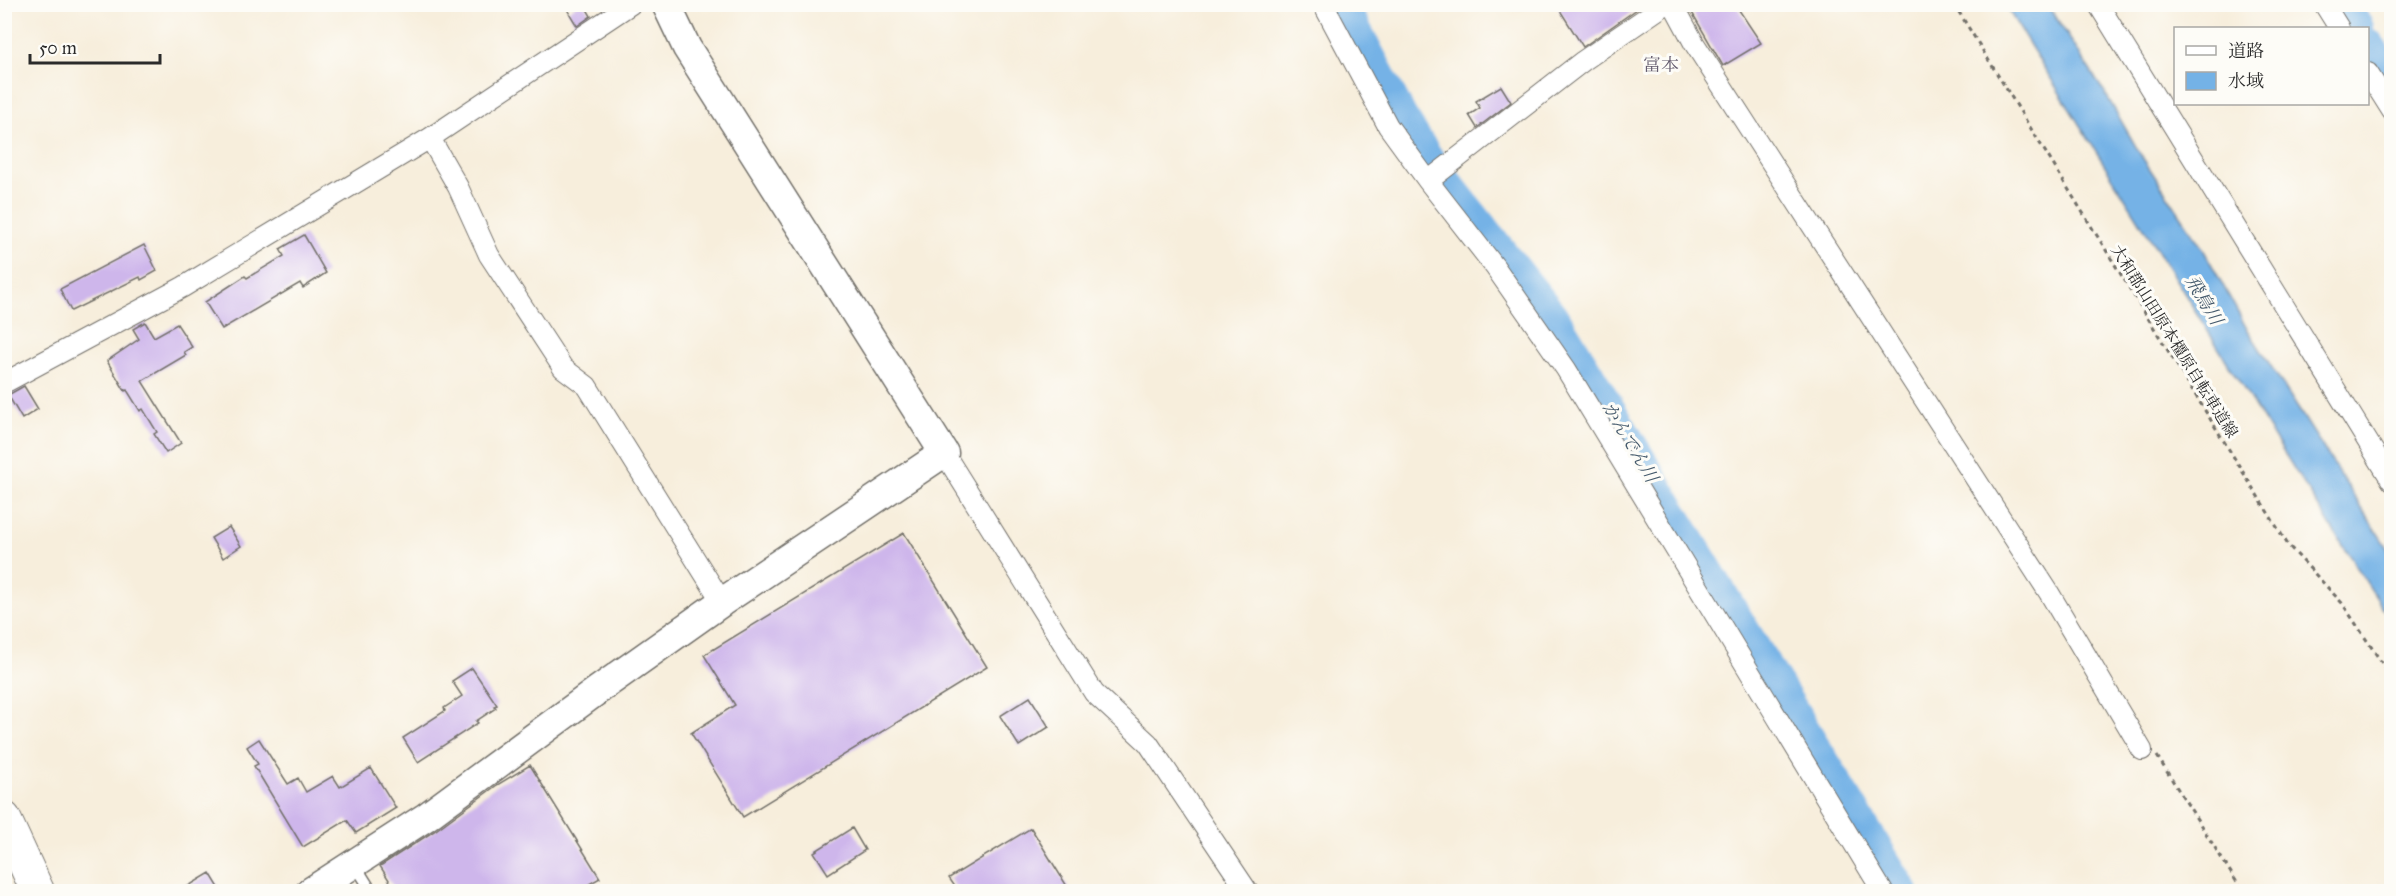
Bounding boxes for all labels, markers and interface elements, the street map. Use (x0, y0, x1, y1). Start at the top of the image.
scale bar (30, 27, 160, 65)
legend (2174, 27, 2369, 105)
text: 50 m (39, 37, 77, 59)
text: 道路 (2228, 40, 2264, 62)
district label: 富本 (1643, 54, 1679, 76)
text: 水域 (2228, 70, 2264, 92)
street label: 大和郡山田原本橿原自転車道線 (2107, 241, 2242, 441)
water label: 飛鳥川 (2181, 271, 2228, 331)
water label: かんでん川 (1597, 398, 1664, 488)

